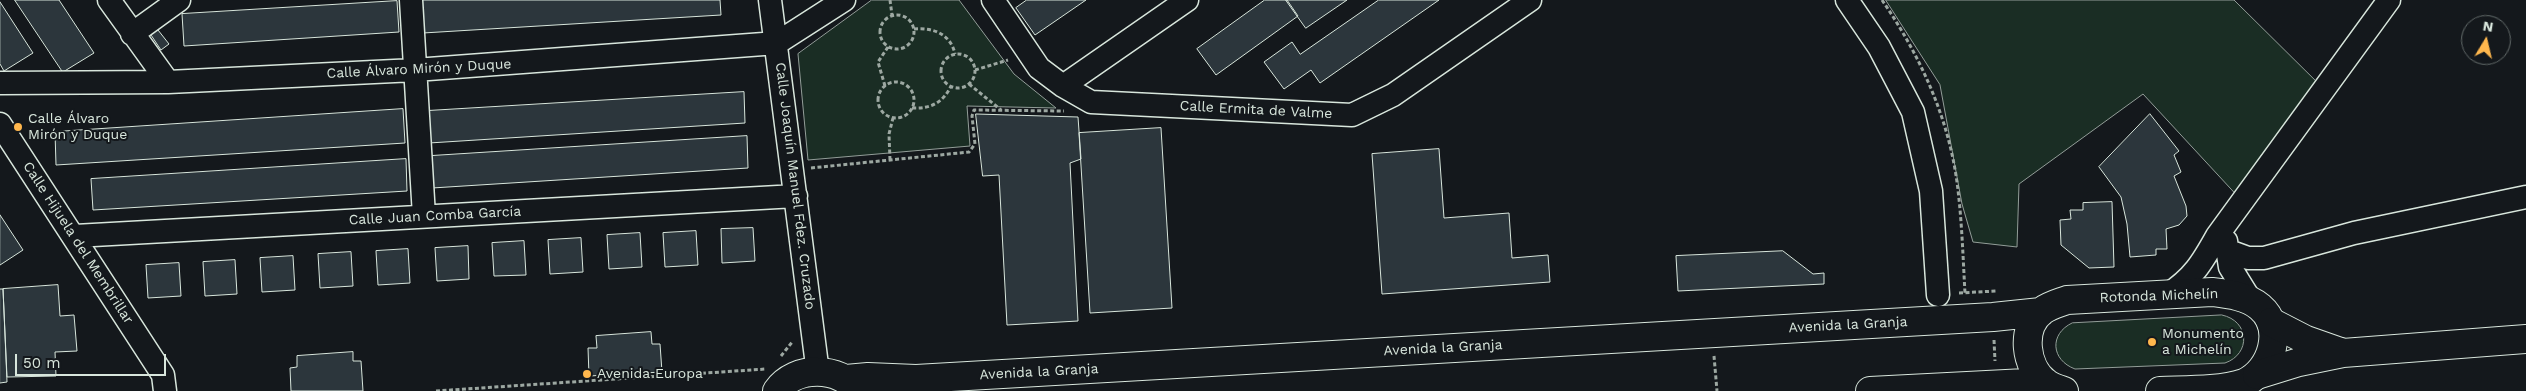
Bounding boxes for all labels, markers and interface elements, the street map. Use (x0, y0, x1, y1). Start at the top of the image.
north arrow (2461, 15, 2511, 65)
text: N (2482, 17, 2495, 35)
street label: Calle Álvaro Mirón y Duque (326, 56, 512, 82)
street label: Calle Joaquín Manuel Fdez. Cruzado (771, 61, 819, 311)
street label: Calle Ermita de Valme (1179, 98, 1333, 122)
place label: Calle Álvaro Mirón y Duque (28, 111, 127, 144)
marker: Calle Álvaro Mirón y Duque (12, 121, 24, 133)
street label: Calle Hijuela del Membrillar (19, 159, 137, 327)
street label: Calle Juan Comba García (348, 203, 522, 229)
street label: Rotonda Michelín (2099, 286, 2219, 306)
street label: Avenida la Granja (1788, 314, 1908, 336)
place label: Monumento a Michelín (2162, 326, 2244, 358)
marker: Monumento a Michelín (2146, 336, 2158, 348)
street label: Avenida la Granja (1383, 337, 1503, 359)
scale bar (18, 344, 169, 376)
text: 50 m (23, 354, 60, 372)
street label: Avenida la Granja (979, 361, 1099, 383)
place label: Avenida Europa (597, 366, 703, 382)
marker: Avenida Europa (581, 368, 593, 380)

